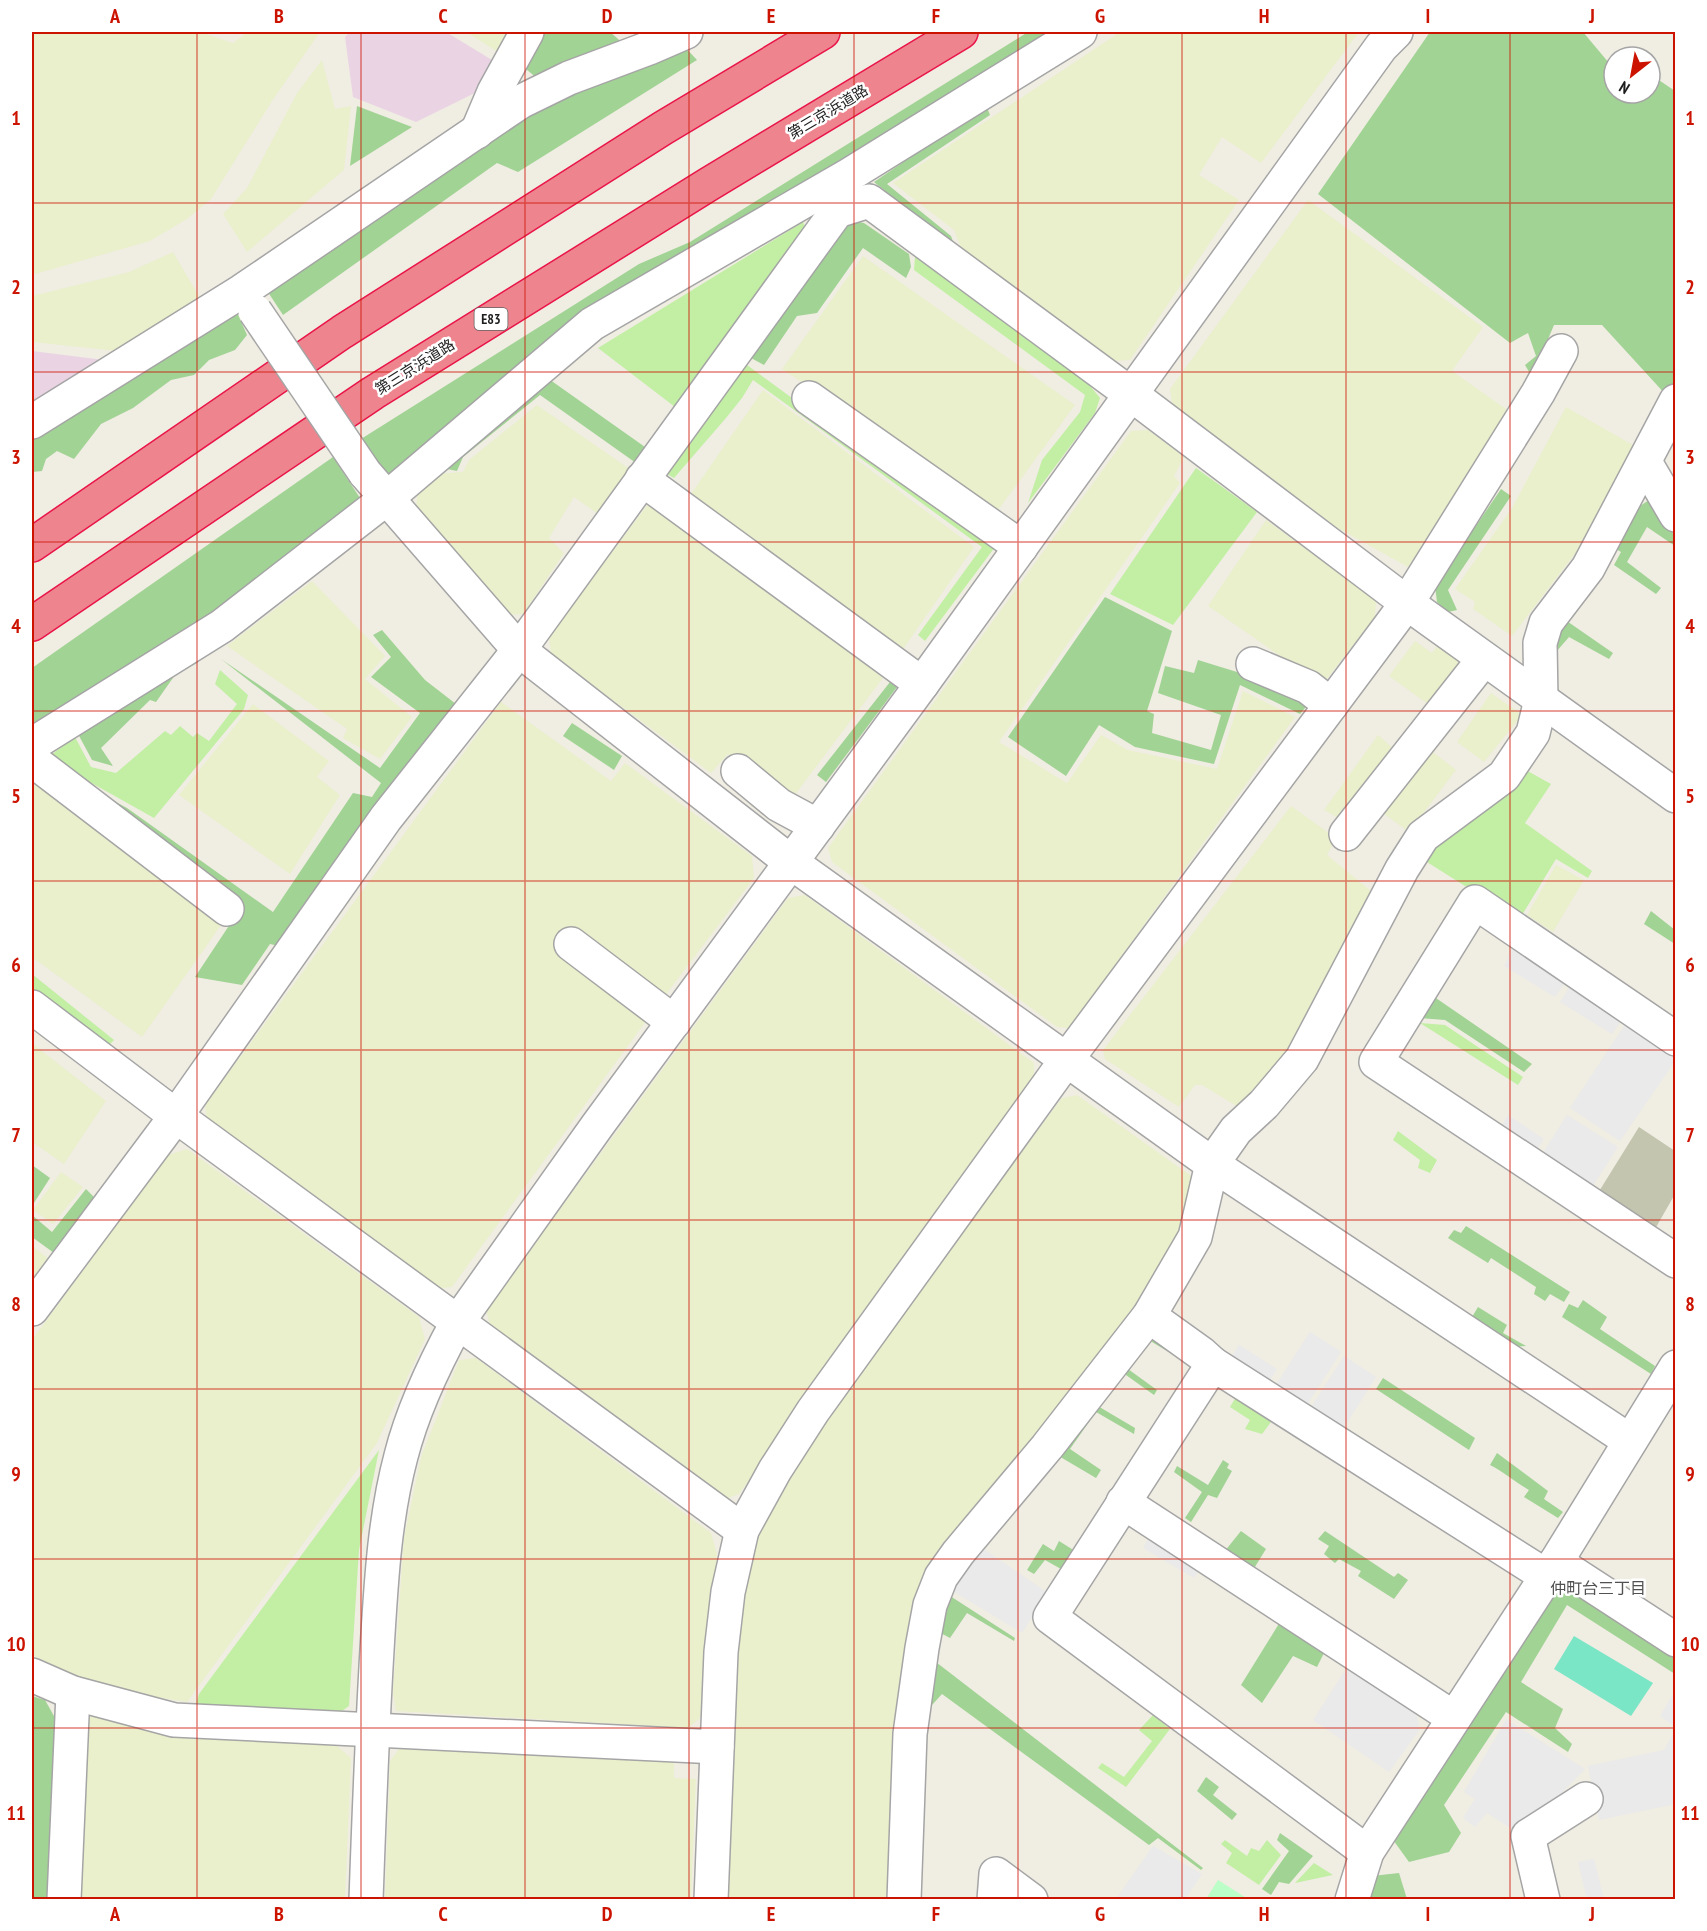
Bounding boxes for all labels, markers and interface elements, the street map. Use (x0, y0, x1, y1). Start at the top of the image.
text: A (109, 3, 121, 29)
text: B (274, 3, 284, 29)
text: C (438, 3, 448, 29)
text: D (602, 3, 613, 29)
text: E (767, 3, 775, 29)
text: F (932, 3, 940, 29)
text: G (1095, 3, 1105, 29)
text: H (1259, 3, 1269, 29)
text: I (1426, 3, 1430, 29)
text: J (1588, 3, 1595, 29)
north arrow (1602, 45, 1662, 105)
text: N (1615, 77, 1633, 99)
street label: 第三京浜道路 (784, 80, 871, 143)
text: 1 (11, 105, 21, 131)
text: 1 (1685, 105, 1695, 131)
text: 2 (11, 274, 21, 300)
text: 2 (1685, 274, 1695, 300)
road number: E83 (474, 308, 508, 330)
street label: 第三京浜道路 (372, 335, 458, 398)
text: 3 (11, 444, 21, 470)
text: 3 (1685, 444, 1695, 470)
text: 4 (11, 613, 21, 639)
text: 4 (1685, 613, 1695, 639)
text: 5 (11, 783, 21, 809)
text: 5 (1685, 783, 1695, 809)
text: 6 (11, 952, 21, 978)
text: 6 (1685, 952, 1695, 978)
text: 7 (11, 1122, 21, 1148)
text: 7 (1685, 1122, 1695, 1148)
text: 8 (11, 1291, 21, 1317)
text: 8 (1685, 1291, 1695, 1317)
text: 9 (11, 1461, 21, 1487)
text: 9 (1685, 1461, 1695, 1487)
district label: 仲町台三丁目 (1550, 1578, 1646, 1598)
text: 10 (6, 1631, 26, 1657)
text: 10 (1680, 1631, 1700, 1657)
text: 11 (6, 1800, 26, 1826)
text: 11 (1680, 1800, 1700, 1826)
text: A (109, 1901, 121, 1927)
text: B (274, 1901, 284, 1927)
text: C (438, 1901, 448, 1927)
text: D (602, 1901, 613, 1927)
text: E (767, 1901, 775, 1927)
text: F (932, 1901, 940, 1927)
text: G (1095, 1901, 1105, 1927)
text: H (1259, 1901, 1269, 1927)
text: I (1426, 1901, 1430, 1927)
text: J (1588, 1901, 1595, 1927)

